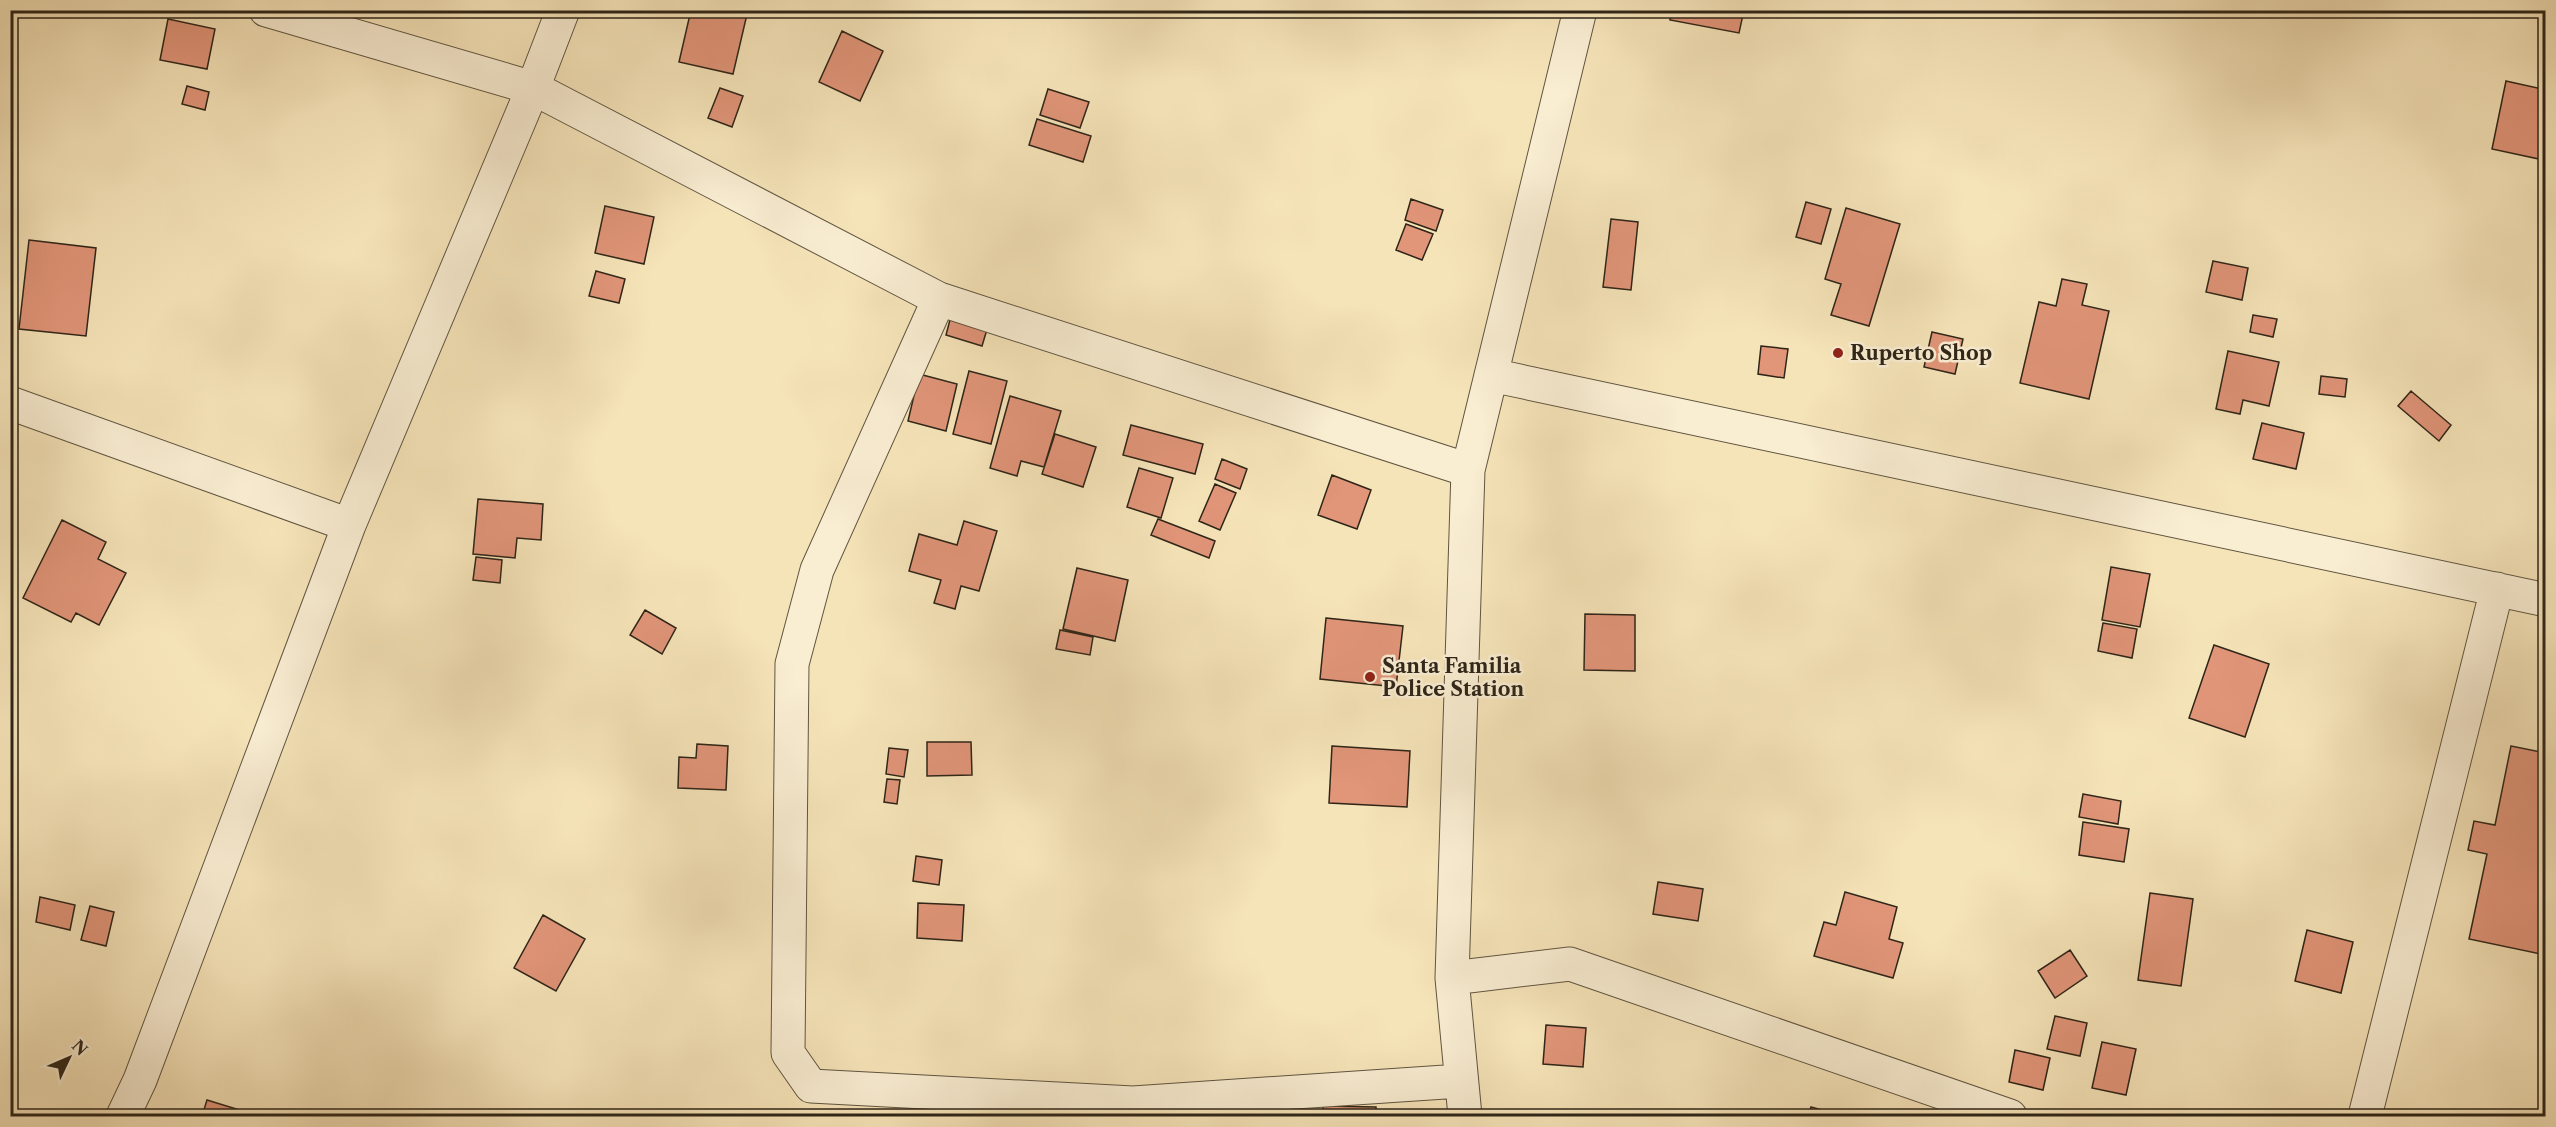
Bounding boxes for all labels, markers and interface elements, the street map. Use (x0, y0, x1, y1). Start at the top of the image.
place label: Ruperto Shop (1850, 341, 1992, 365)
marker: Ruperto Shop (1831, 346, 1845, 360)
place label: Santa Familia Police Station (1382, 654, 1524, 701)
marker: Santa Familia Police Station (1363, 670, 1377, 684)
north arrow (39, 1028, 99, 1088)
text: N (68, 1036, 92, 1060)

